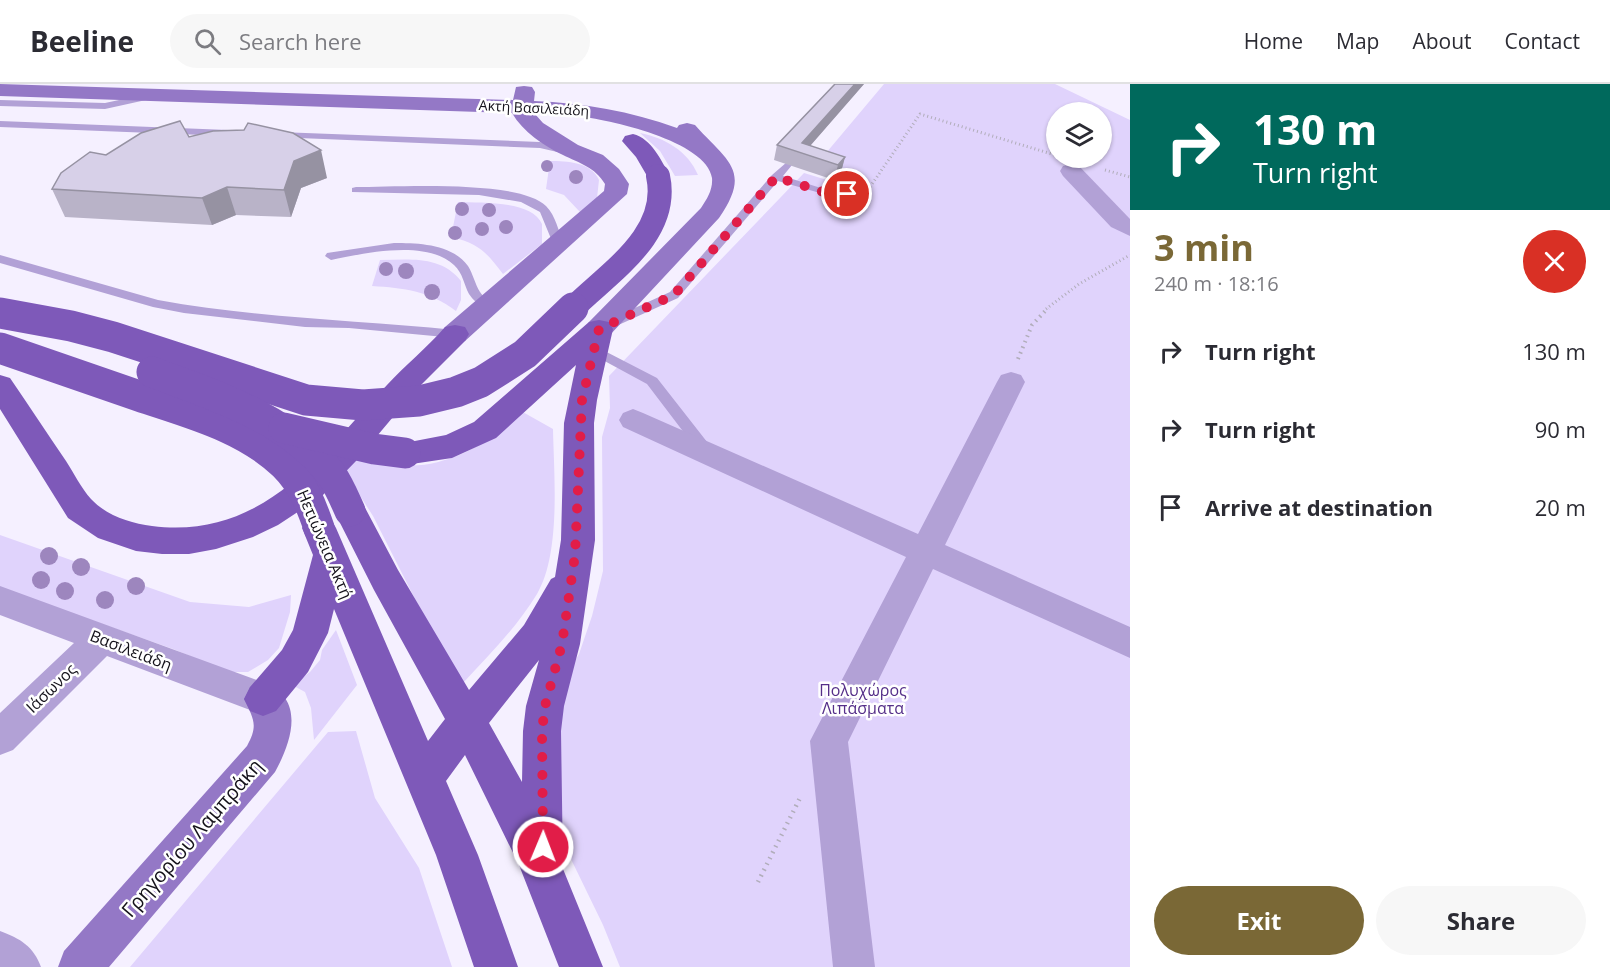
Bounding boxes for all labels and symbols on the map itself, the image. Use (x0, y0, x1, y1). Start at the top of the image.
street label: Ακτή Βασιλειάδη (478, 95, 590, 120)
pin (821, 168, 872, 219)
street label: Ηετιώνεια Ακτή (292, 486, 358, 602)
street label: Βασιλειάδη (87, 624, 175, 676)
street label: Ιάσωνος (21, 658, 81, 718)
park label: Πολυχώρος Λιπάσματα (819, 679, 907, 719)
street label: Γρηγορίου Λαμπράκη (115, 753, 268, 923)
position arrow (511, 815, 575, 879)

